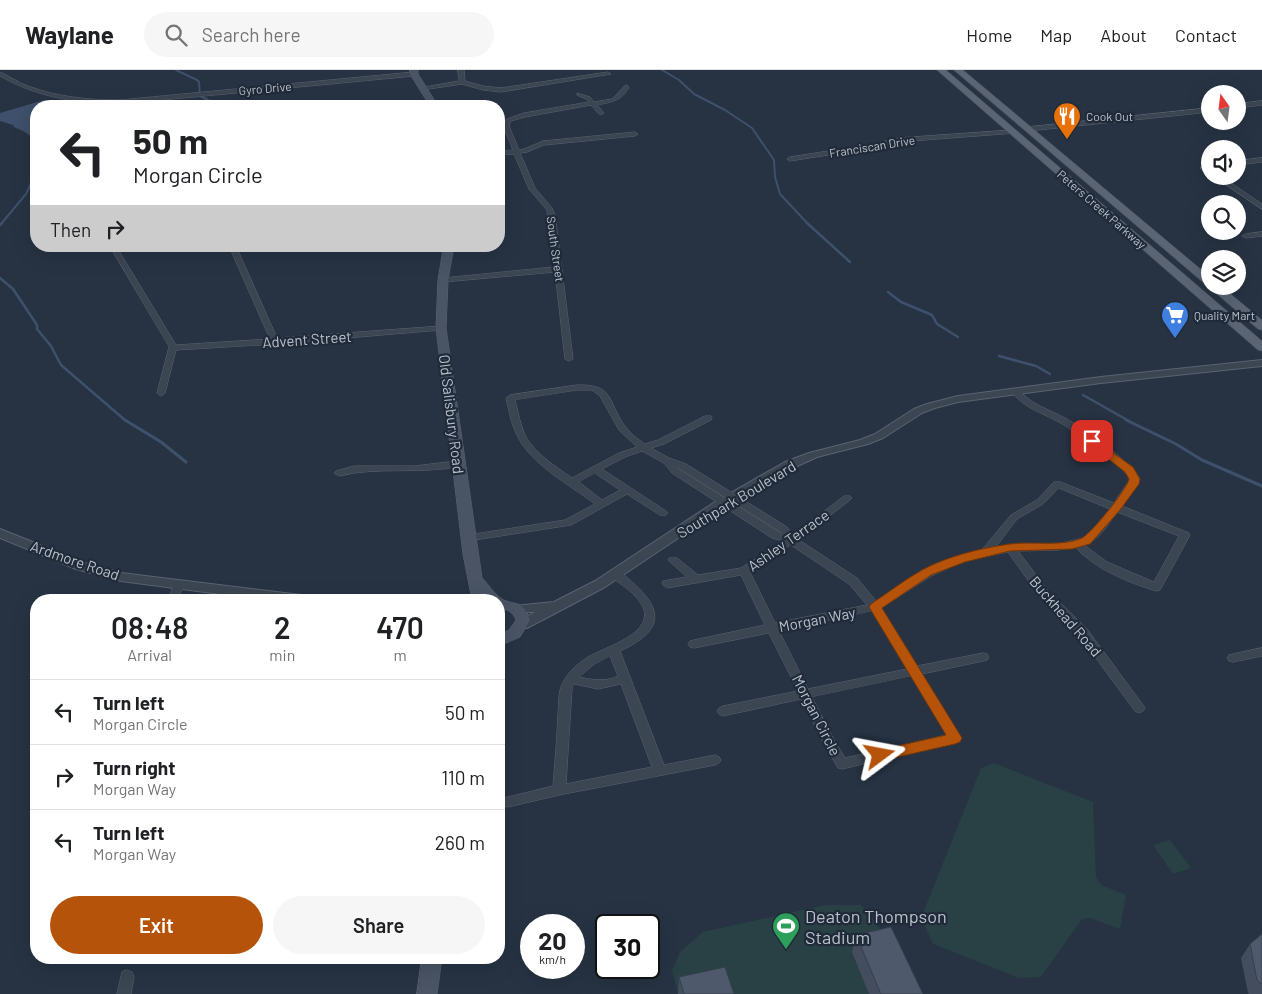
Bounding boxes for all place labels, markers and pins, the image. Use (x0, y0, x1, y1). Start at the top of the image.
restaurant icon: Cook Out (1052, 101, 1082, 140)
place label: Cook Out (1086, 109, 1133, 123)
supermarket icon: Quality Mart (1160, 300, 1190, 339)
place label: Quality Mart (1194, 308, 1255, 322)
pin (1071, 420, 1113, 462)
place label: Deaton Thompson Stadium (805, 905, 947, 948)
sports icon: Deaton Thompson Stadium (771, 911, 801, 950)

